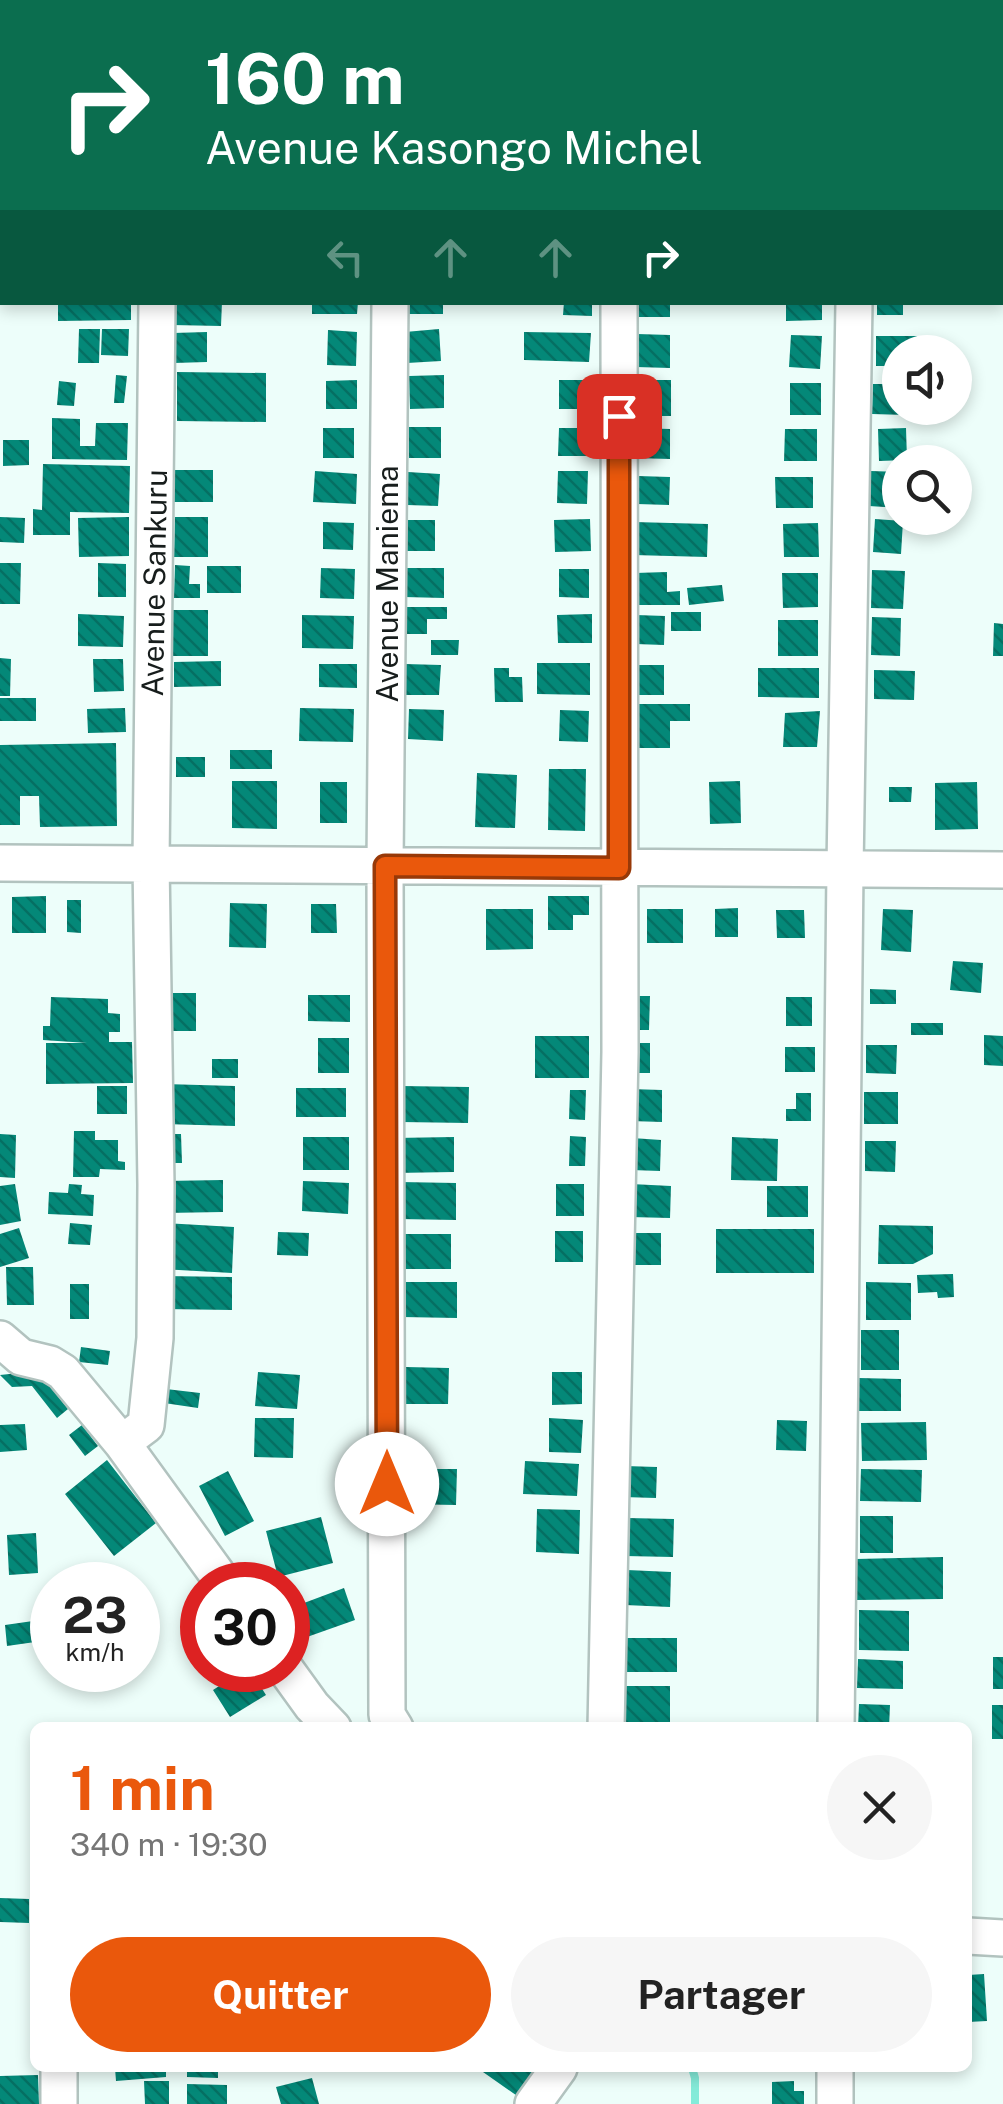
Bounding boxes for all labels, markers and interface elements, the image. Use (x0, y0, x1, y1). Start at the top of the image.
text: 160 m (205, 37, 405, 120)
icon: right (40, 40, 170, 170)
text: Avenue Kasongo Michel (205, 121, 703, 174)
icon: left (318, 230, 373, 285)
icon: ahead (423, 230, 478, 285)
icon: ahead (528, 230, 583, 285)
icon: right (633, 230, 688, 285)
map controls (882, 335, 972, 535)
button: sound (882, 335, 972, 425)
pin (577, 374, 662, 459)
icon: arrive (592, 389, 647, 444)
button: search (882, 445, 972, 535)
street label: Avenue Maniema (369, 465, 405, 703)
street label: Avenue Sankuru (134, 469, 174, 697)
position arrow (335, 1432, 439, 1536)
speed limit sign: 30 (180, 1562, 310, 1692)
text: 23 (62, 1585, 128, 1644)
text: km/h (66, 1637, 124, 1667)
text: 1 min (70, 1753, 215, 1824)
button: close (827, 1755, 932, 1860)
text: 340 m · 19:30 (70, 1826, 268, 1863)
button: Quitter (70, 1937, 491, 2052)
button: Partager (511, 1937, 932, 2052)

